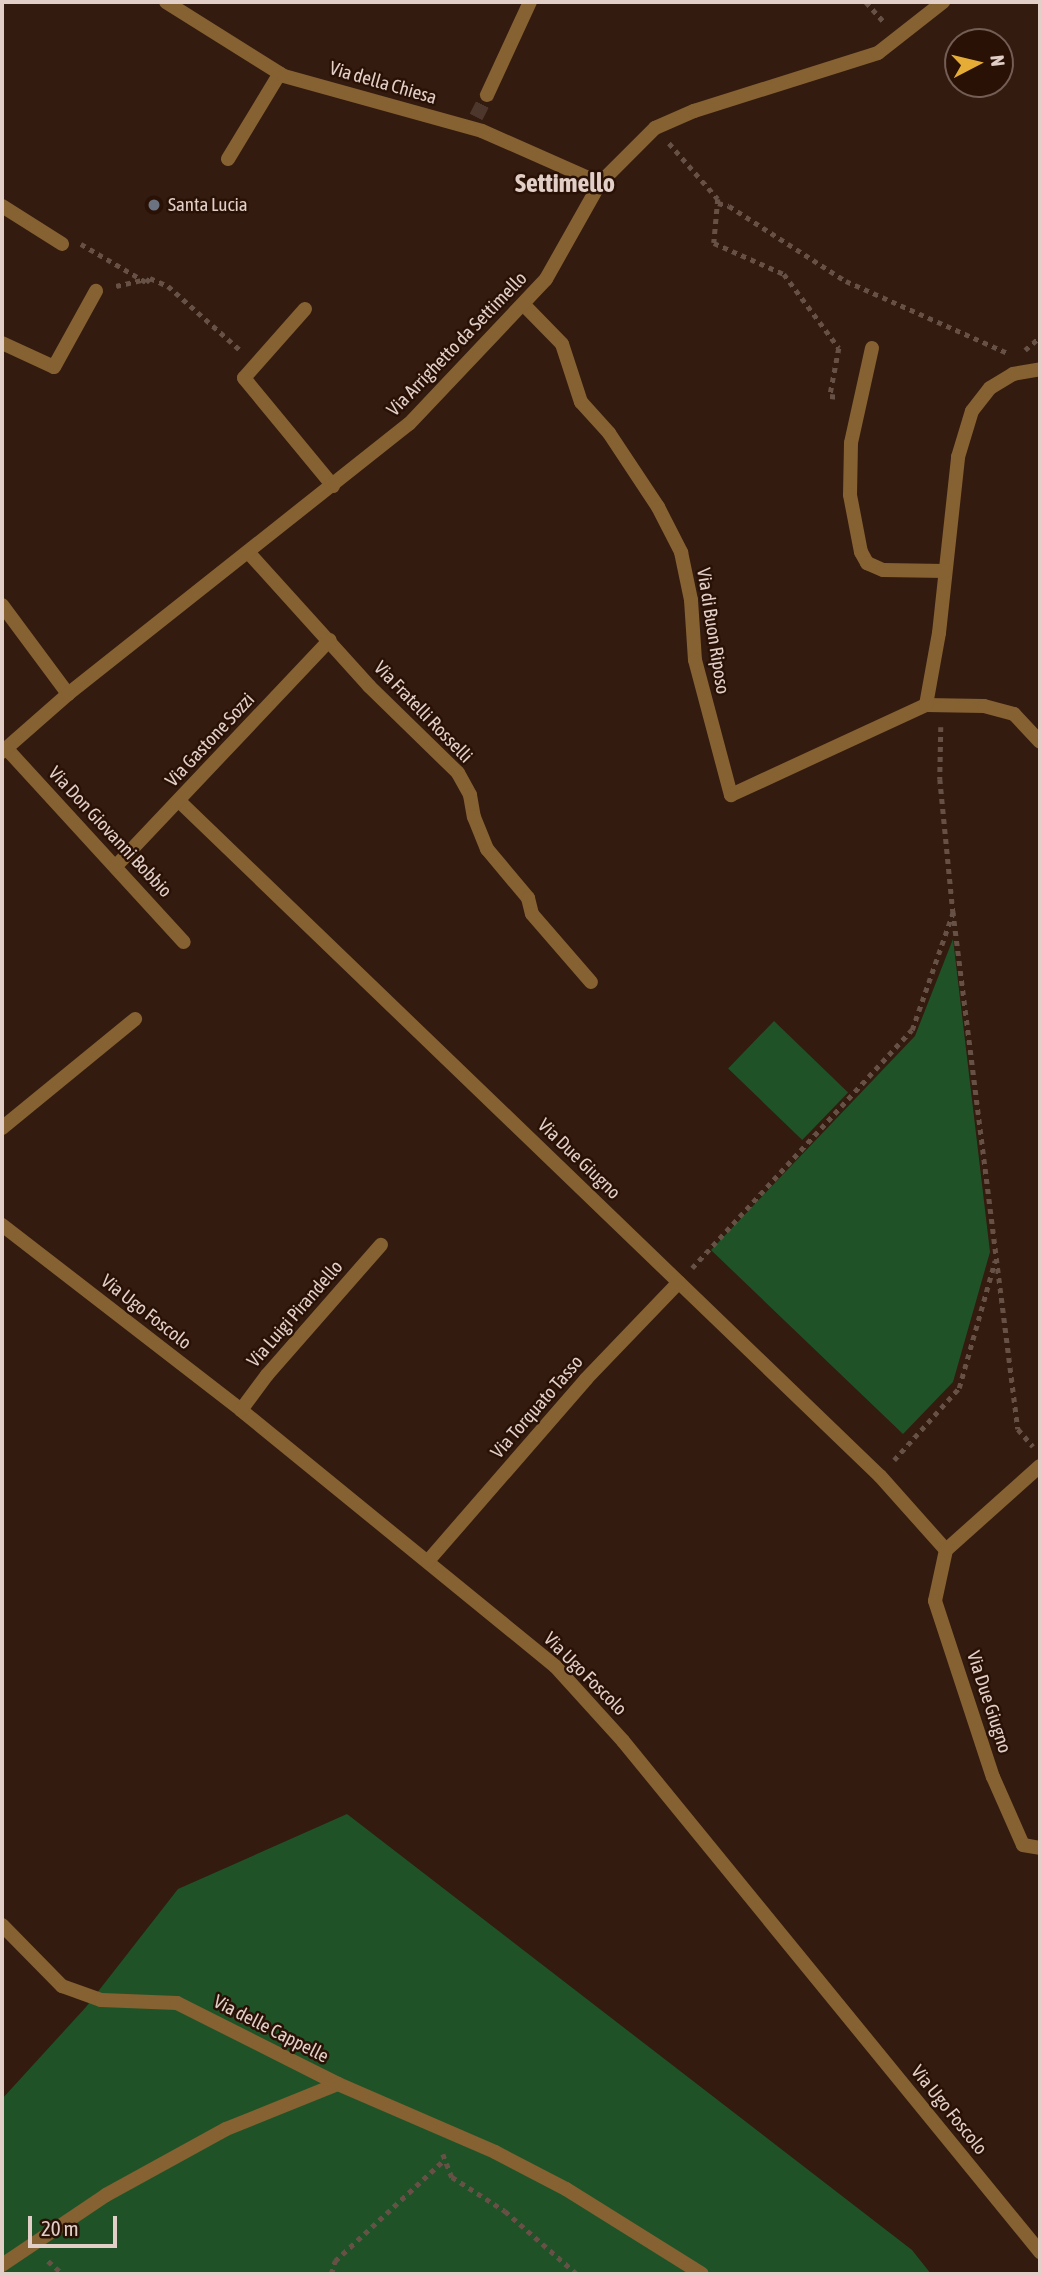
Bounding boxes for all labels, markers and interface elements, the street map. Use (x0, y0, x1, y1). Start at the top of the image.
north arrow (944, 28, 1014, 98)
text: N (986, 54, 1009, 68)
street label: Via della Chiesa (327, 57, 439, 109)
district label: Settimello (515, 168, 615, 200)
place label: Santa Lucia (168, 194, 248, 216)
marker: Santa Lucia (146, 197, 162, 213)
street label: Via Arrighetto da Settimello (382, 267, 532, 421)
street label: Via di Buon Riposo (692, 566, 734, 696)
street label: Via Fratelli Rosselli (369, 656, 477, 768)
street label: Via Gastone Sozzi (161, 688, 259, 792)
street label: Via Don Giovanni Bobbio (43, 762, 177, 902)
street label: Via Due Giugno (533, 1114, 625, 1204)
street label: Via Luigi Pirandello (242, 1256, 348, 1372)
street label: Via Ugo Foscolo (96, 1270, 196, 1354)
street label: Via Torquato Tasso (486, 1351, 588, 1463)
street label: Via Ugo Foscolo (539, 1628, 631, 1720)
street label: Via Due Giugno (962, 1648, 1016, 1756)
street label: Via delle Cappelle (210, 1990, 332, 2068)
street label: Via Ugo Foscolo (906, 2061, 992, 2159)
scale bar (32, 2202, 121, 2246)
text: 20 m (41, 2216, 79, 2240)

